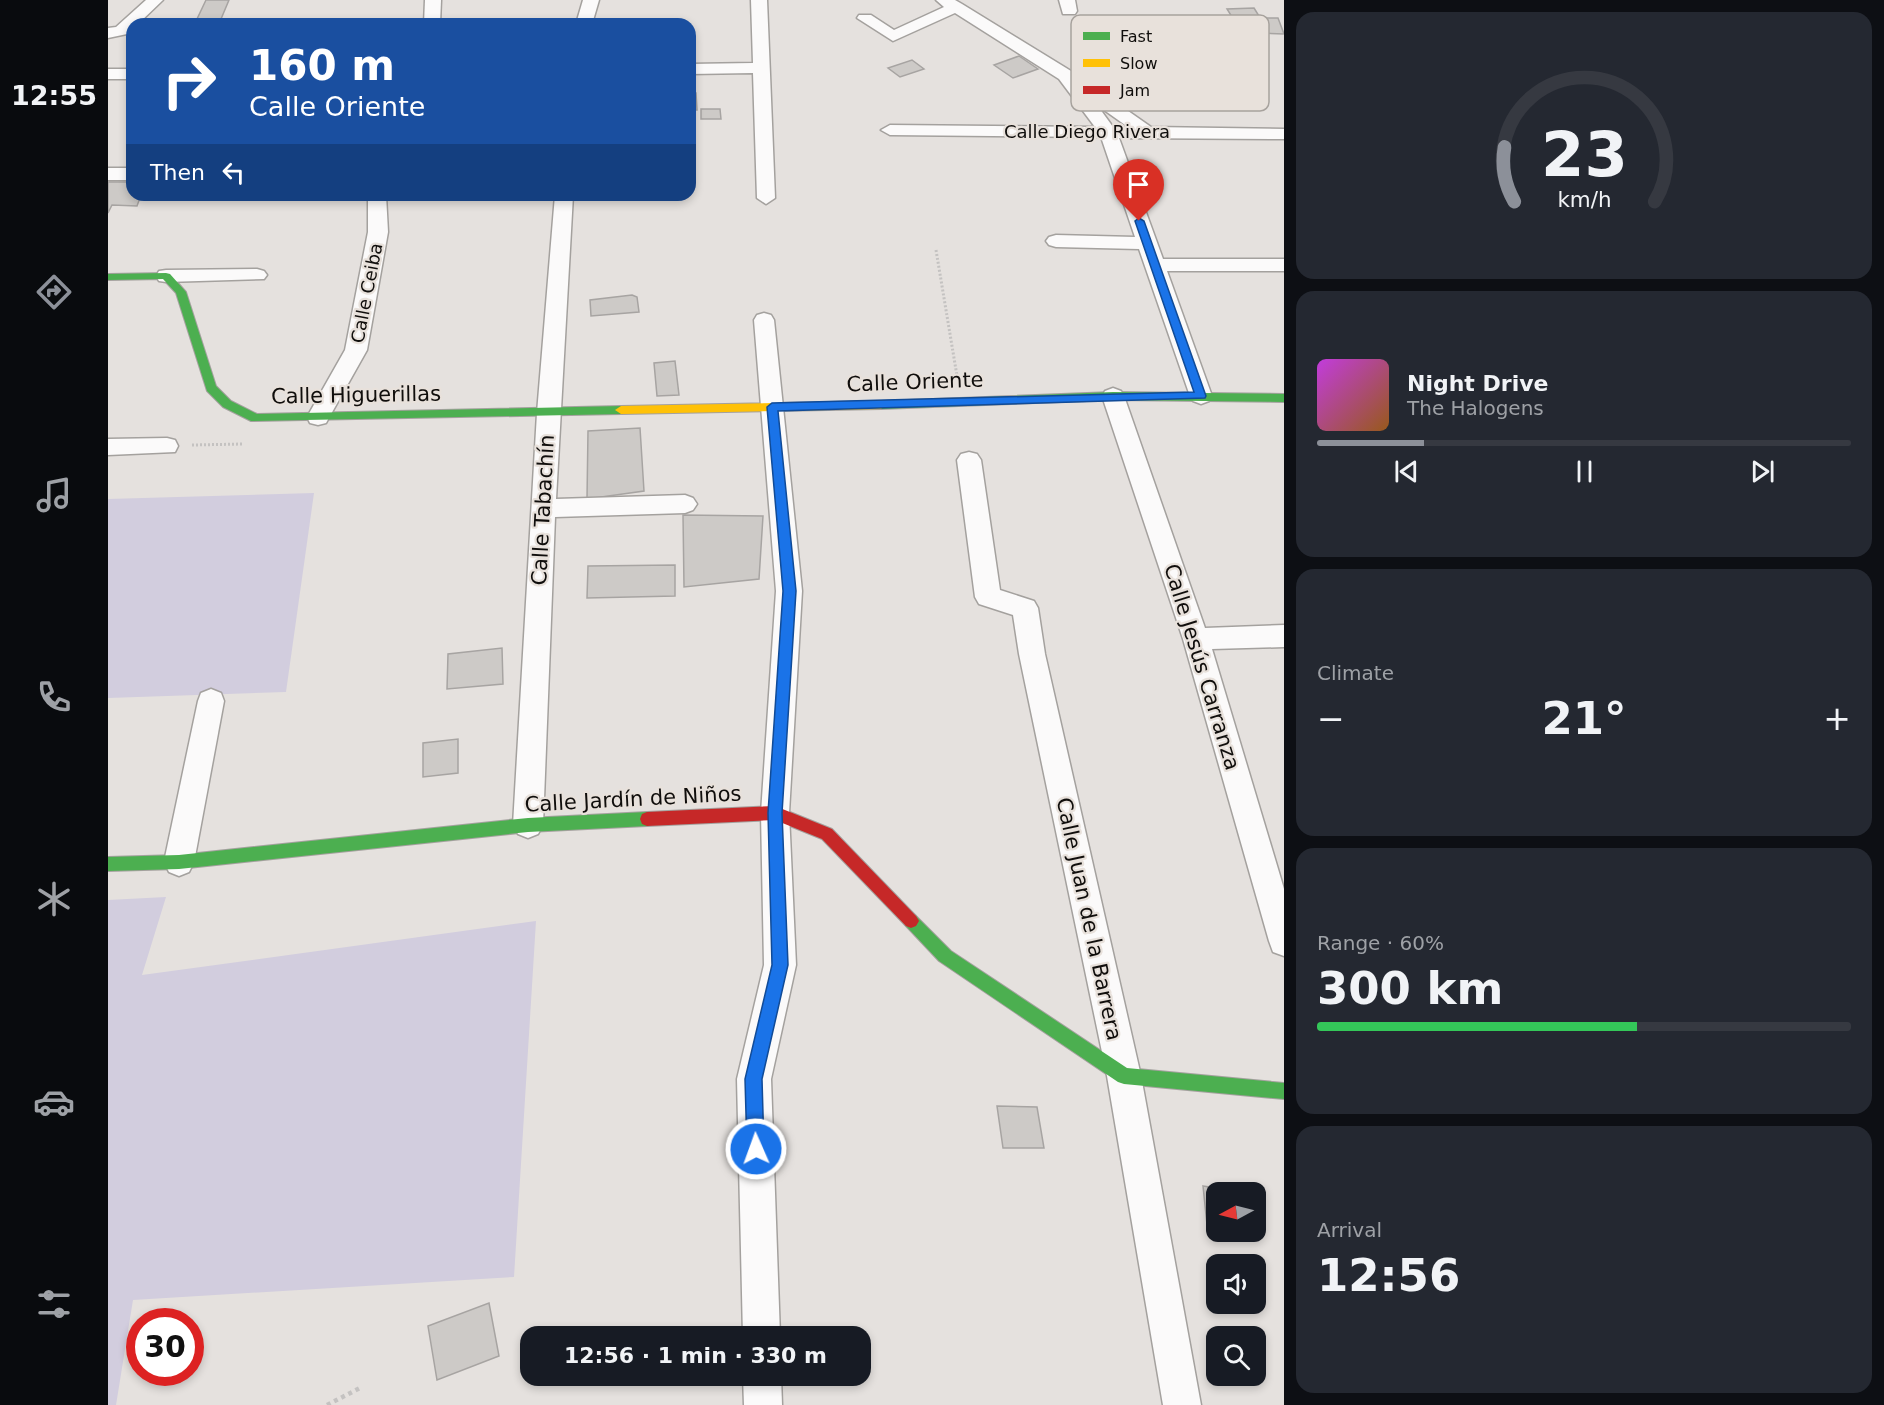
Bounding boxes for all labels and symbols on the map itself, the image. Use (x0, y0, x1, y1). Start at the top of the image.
legend (1071, 15, 1269, 111)
text: Fast (1120, 27, 1152, 46)
text: Slow (1120, 54, 1157, 73)
text: Jam (1119, 81, 1150, 100)
street label: Calle Diego Rivera (1004, 121, 1170, 142)
pin (1113, 159, 1164, 221)
street label: Calle Ceiba (347, 241, 386, 345)
street label: Calle Oriente (846, 368, 984, 396)
street label: Calle Higuerillas (271, 382, 441, 408)
street label: Calle Tabachín (527, 434, 559, 586)
street label: Calle Jesús Carranza (1159, 561, 1245, 773)
street label: Calle Jardín de Niños (524, 781, 742, 817)
street label: Calle Juan de la Barrera (1052, 795, 1126, 1043)
position arrow (724, 1117, 788, 1181)
north arrow (1206, 1182, 1266, 1242)
speed limit sign: 30 (126, 1308, 204, 1386)

